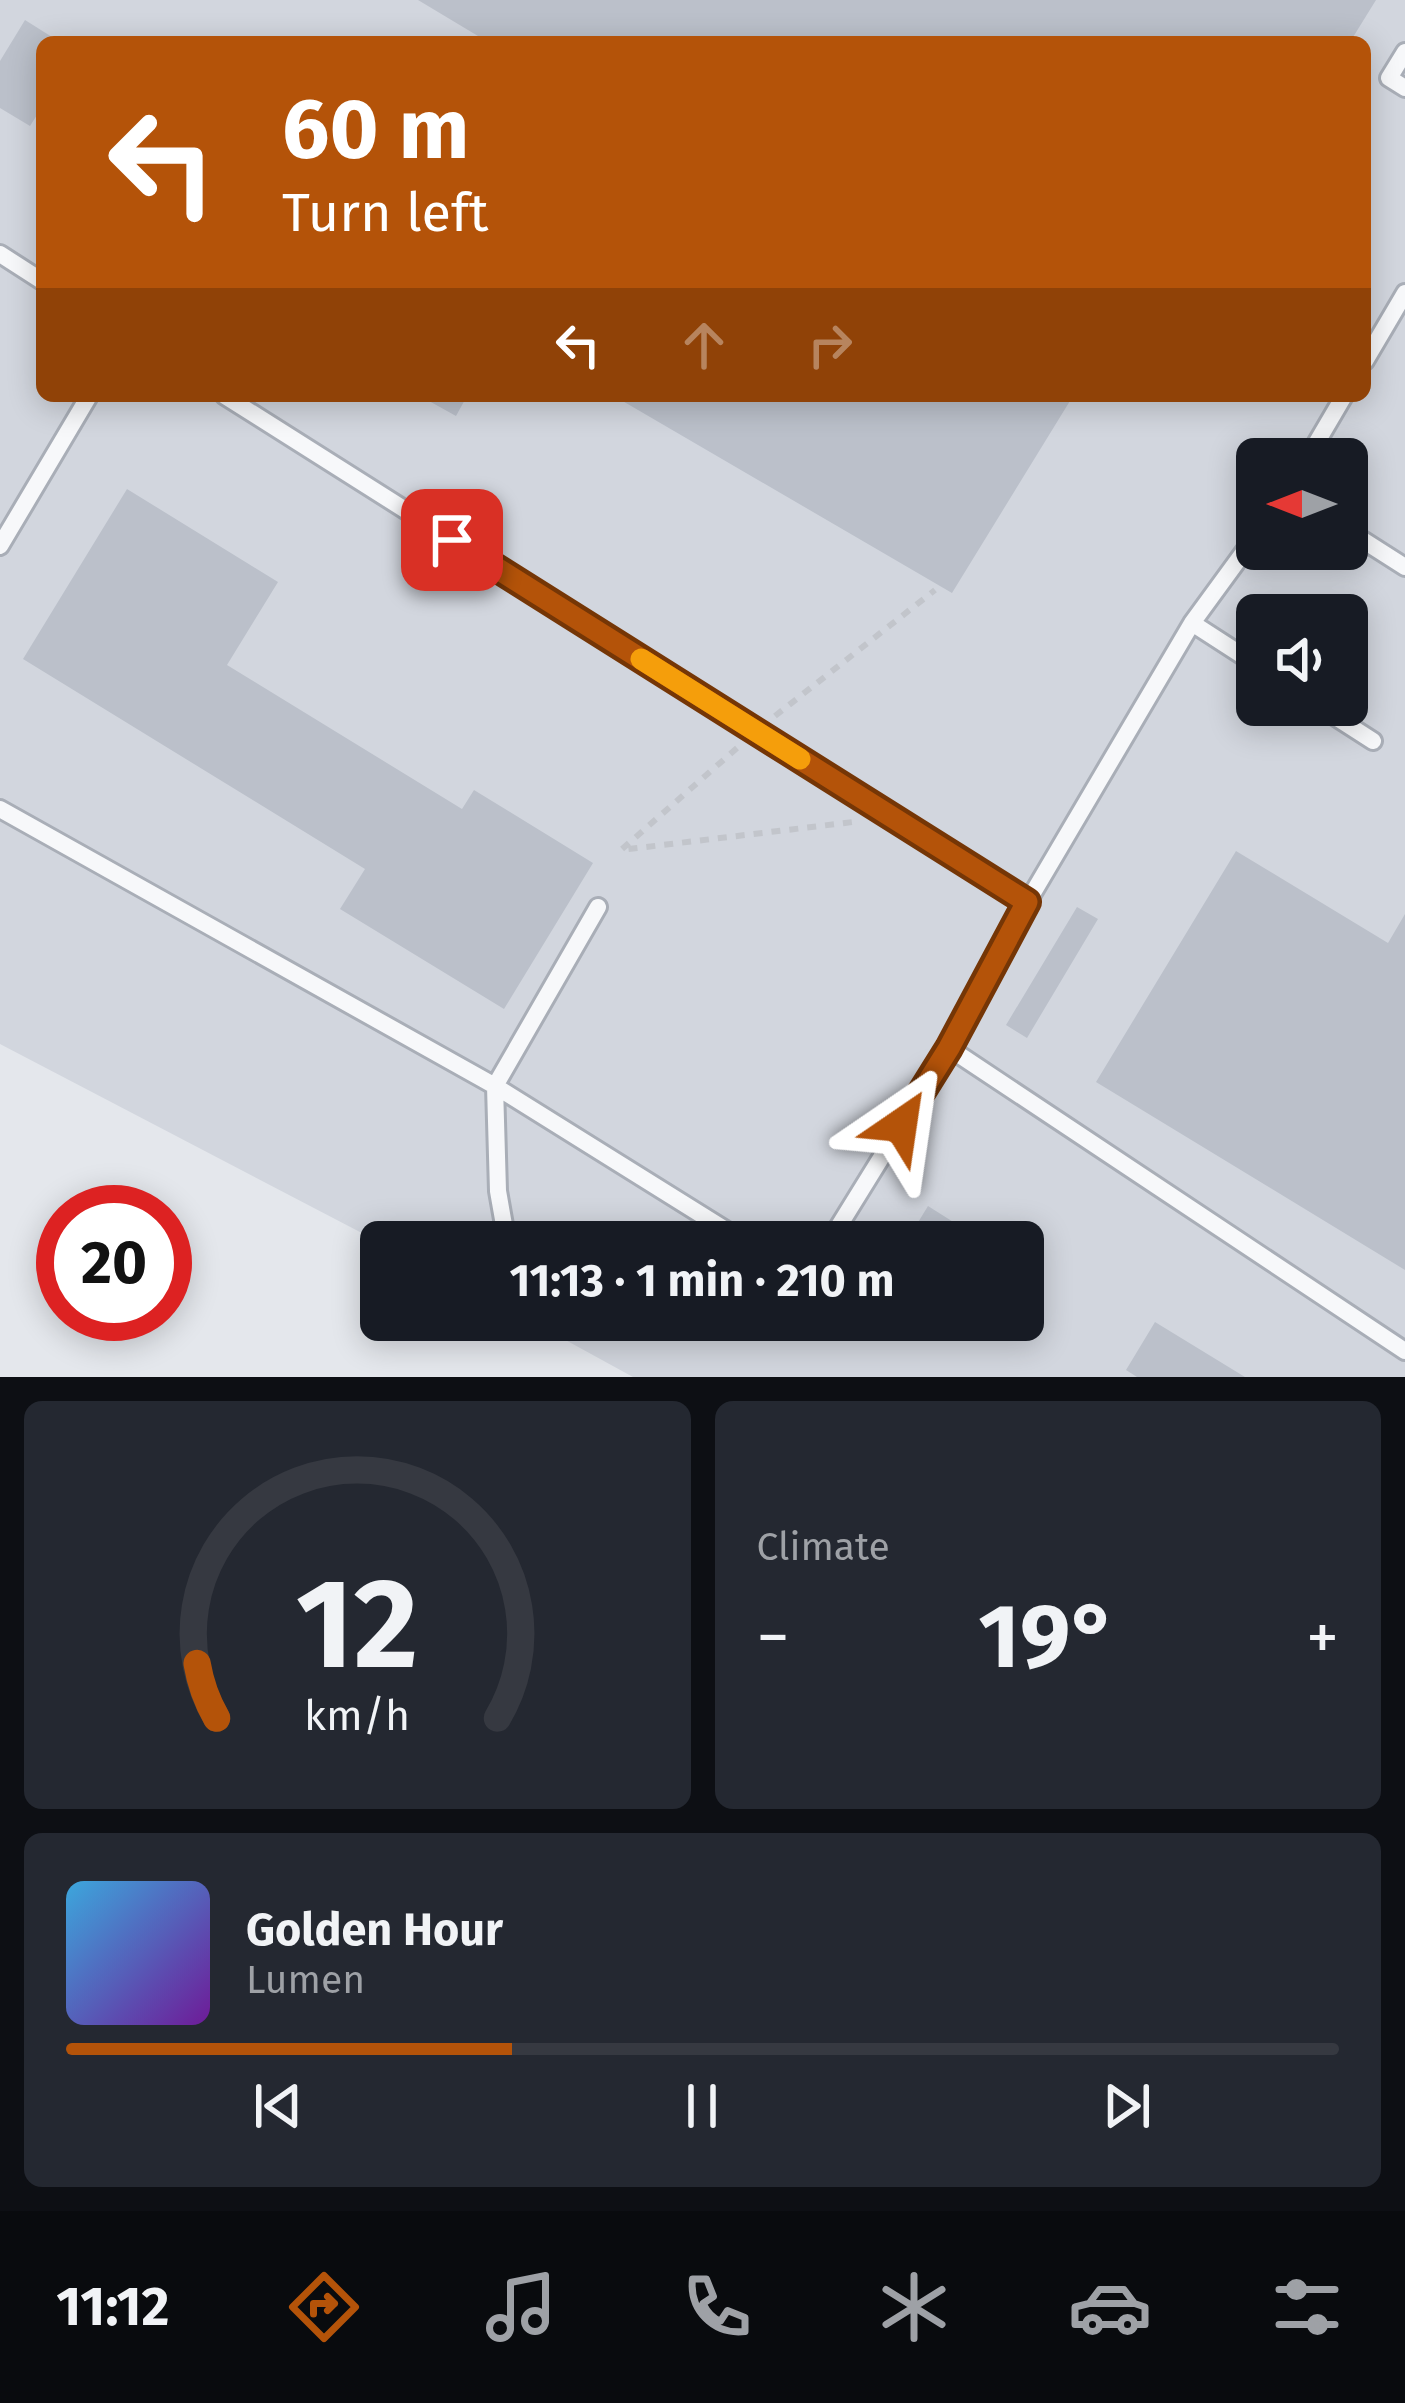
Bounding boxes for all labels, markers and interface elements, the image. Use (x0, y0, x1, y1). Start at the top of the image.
text: 60 m (282, 79, 469, 180)
icon: left (84, 84, 240, 240)
text: Turn left (282, 181, 489, 245)
icon: left (545, 312, 611, 378)
icon: ahead (671, 312, 737, 378)
icon: right (797, 312, 863, 378)
north arrow (1236, 438, 1368, 570)
map controls (1236, 438, 1368, 726)
pin (401, 489, 503, 591)
icon: arrive (419, 507, 485, 573)
button: sound (1236, 594, 1368, 726)
position arrow (838, 1062, 964, 1188)
speed limit sign: 20 (36, 1185, 192, 1341)
text: 11:13 · 1 min · 210 m (509, 1254, 895, 1308)
text: Climate (757, 1524, 890, 1570)
text: 12 (296, 1550, 418, 1700)
text: 19° (978, 1583, 1117, 1691)
text: − (757, 1598, 790, 1677)
text: + (1306, 1598, 1339, 1677)
text: km/h (304, 1690, 410, 1741)
text: Golden Hour (246, 1903, 503, 1957)
text: Lumen (246, 1957, 365, 2003)
icon: previous (245, 2073, 311, 2139)
icon: pause (669, 2073, 735, 2139)
icon: next (1094, 2073, 1160, 2139)
icon: directions (282, 2265, 366, 2349)
icon: music (479, 2265, 563, 2349)
icon: phone (675, 2265, 759, 2349)
icon: climate (872, 2265, 956, 2349)
icon: car (1068, 2265, 1152, 2349)
icon: filters (1265, 2265, 1349, 2349)
text: 11:12 (56, 2275, 170, 2339)

